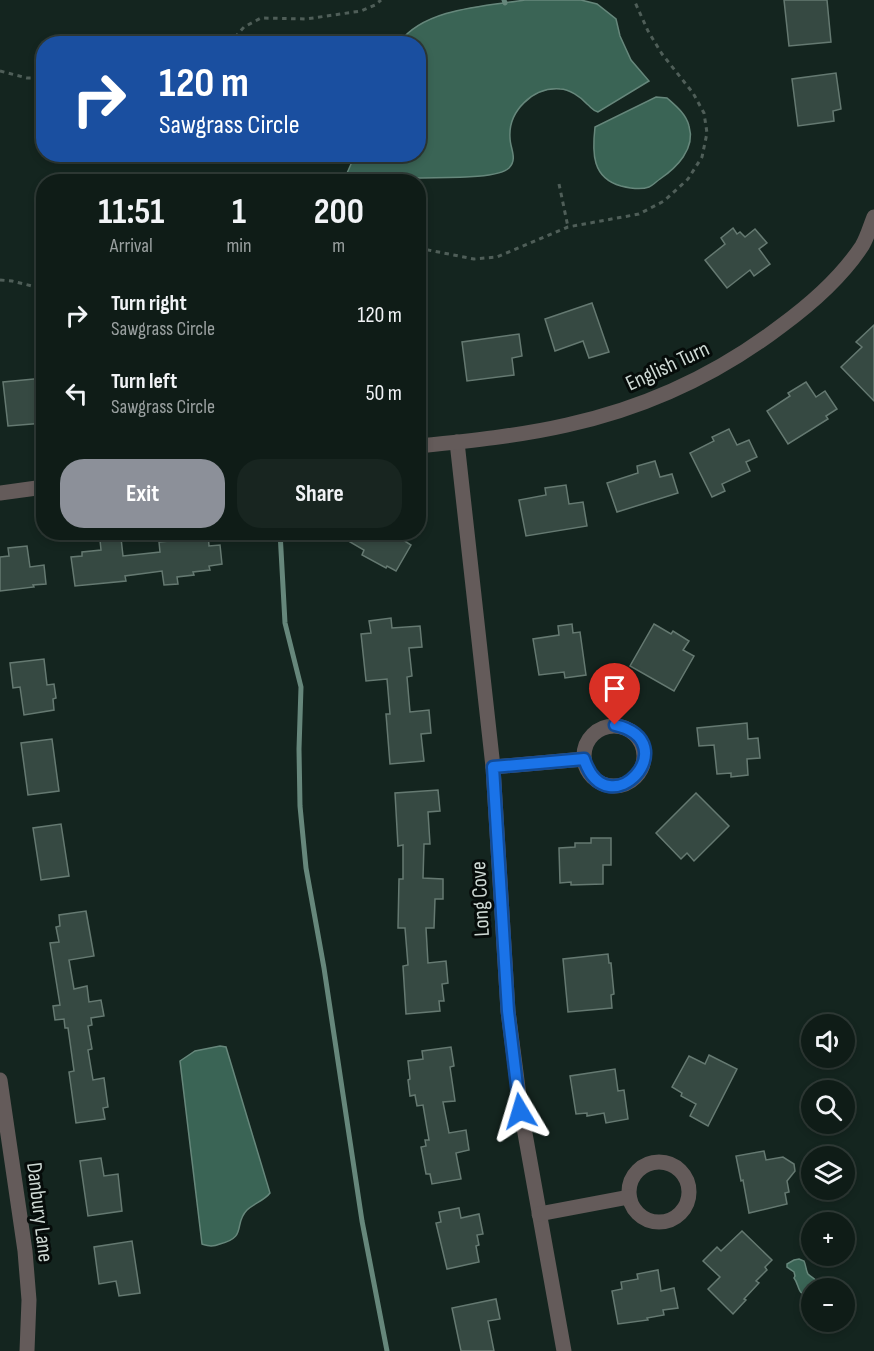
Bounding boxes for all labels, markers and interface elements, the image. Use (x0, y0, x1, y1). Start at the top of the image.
text: 120 m (159, 58, 249, 109)
icon: right (60, 60, 138, 138)
text: Sawgrass Circle (159, 109, 299, 141)
text: 11:51 (98, 191, 164, 234)
text: 1 (232, 191, 246, 234)
text: 200 (314, 191, 364, 234)
text: Arrival (110, 234, 153, 258)
text: min (226, 234, 252, 258)
text: m (332, 234, 345, 258)
text: Turn right (111, 290, 187, 317)
icon: right (60, 299, 93, 332)
text: 120 m (358, 302, 402, 329)
text: Sawgrass Circle (111, 317, 215, 341)
street label: English Turn (622, 335, 714, 397)
text: Turn left (111, 368, 177, 395)
icon: left (60, 377, 93, 410)
text: 50 m (366, 380, 402, 407)
text: Sawgrass Circle (111, 395, 215, 419)
button: Exit (60, 459, 225, 528)
button: Share (237, 459, 402, 528)
pin (589, 663, 640, 725)
icon: arrive (598, 672, 631, 705)
street label: Long Cove (465, 861, 496, 937)
map controls (801, 1014, 855, 1332)
button: sound (801, 1014, 855, 1068)
position arrow (488, 1079, 552, 1143)
button: search (801, 1080, 855, 1134)
button: layers (801, 1146, 855, 1200)
street label: Danbury Lane (20, 1161, 59, 1264)
button: + (801, 1212, 855, 1266)
button: − (801, 1278, 855, 1332)

